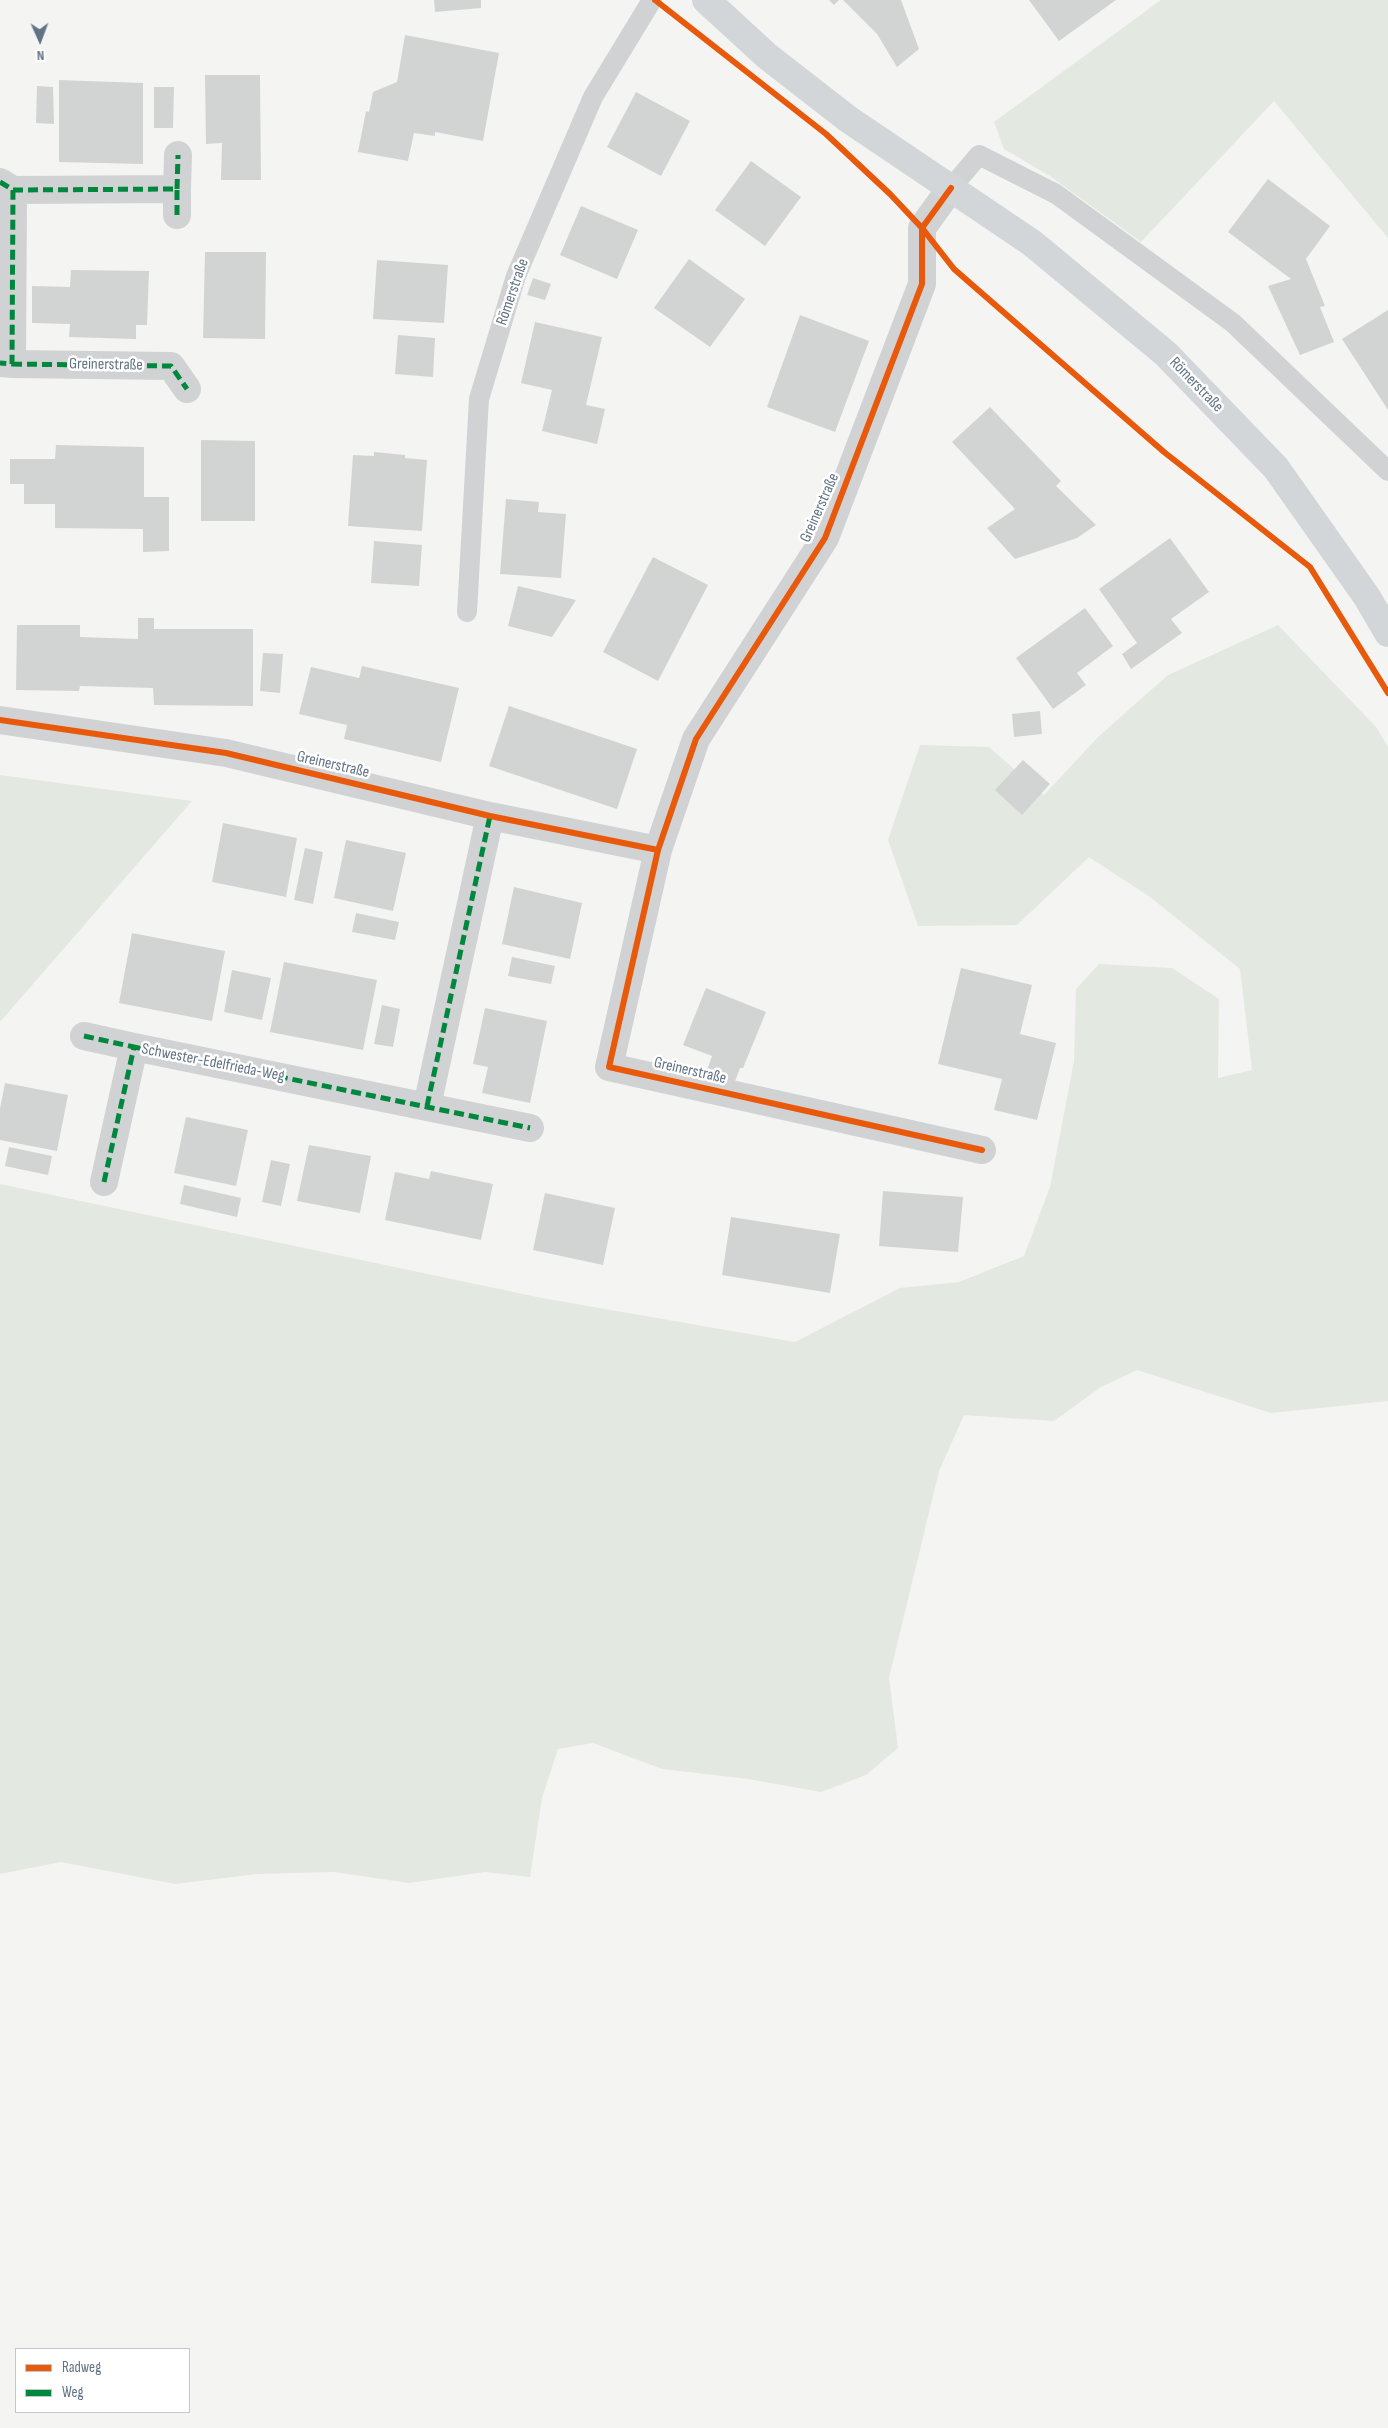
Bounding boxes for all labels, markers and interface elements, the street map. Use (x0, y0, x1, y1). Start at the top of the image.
north arrow (15, 15, 65, 65)
text: N (37, 47, 45, 64)
street label: Römerstraße (493, 256, 533, 328)
street label: Römerstraße (1165, 353, 1227, 417)
street label: Greinerstraße (69, 355, 143, 375)
street label: Greinerstraße (796, 470, 844, 546)
street label: Greinerstraße (295, 747, 371, 783)
street label: Schwester-Edelfrieda-Weg (140, 1040, 286, 1086)
street label: Greinerstraße (652, 1053, 728, 1089)
legend (15, 2348, 190, 2413)
text: Radweg (62, 2358, 101, 2377)
text: Weg (62, 2383, 84, 2402)

